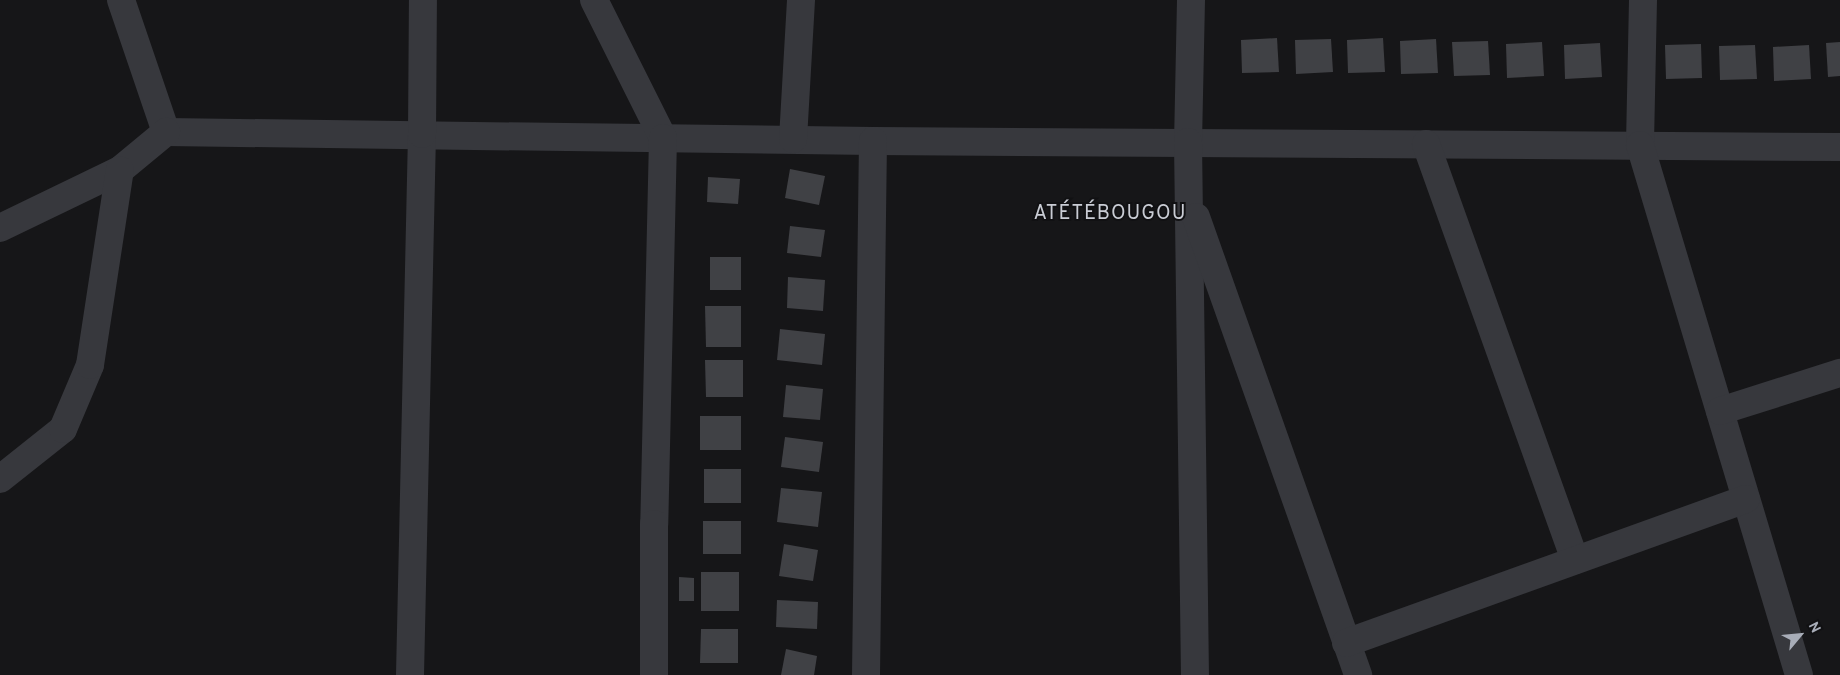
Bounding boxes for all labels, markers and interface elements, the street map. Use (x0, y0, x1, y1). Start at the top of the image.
district label: ATÉTÉBOUGOU (1032, 202, 1188, 226)
north arrow (1775, 610, 1825, 660)
text: N (1804, 619, 1824, 636)

